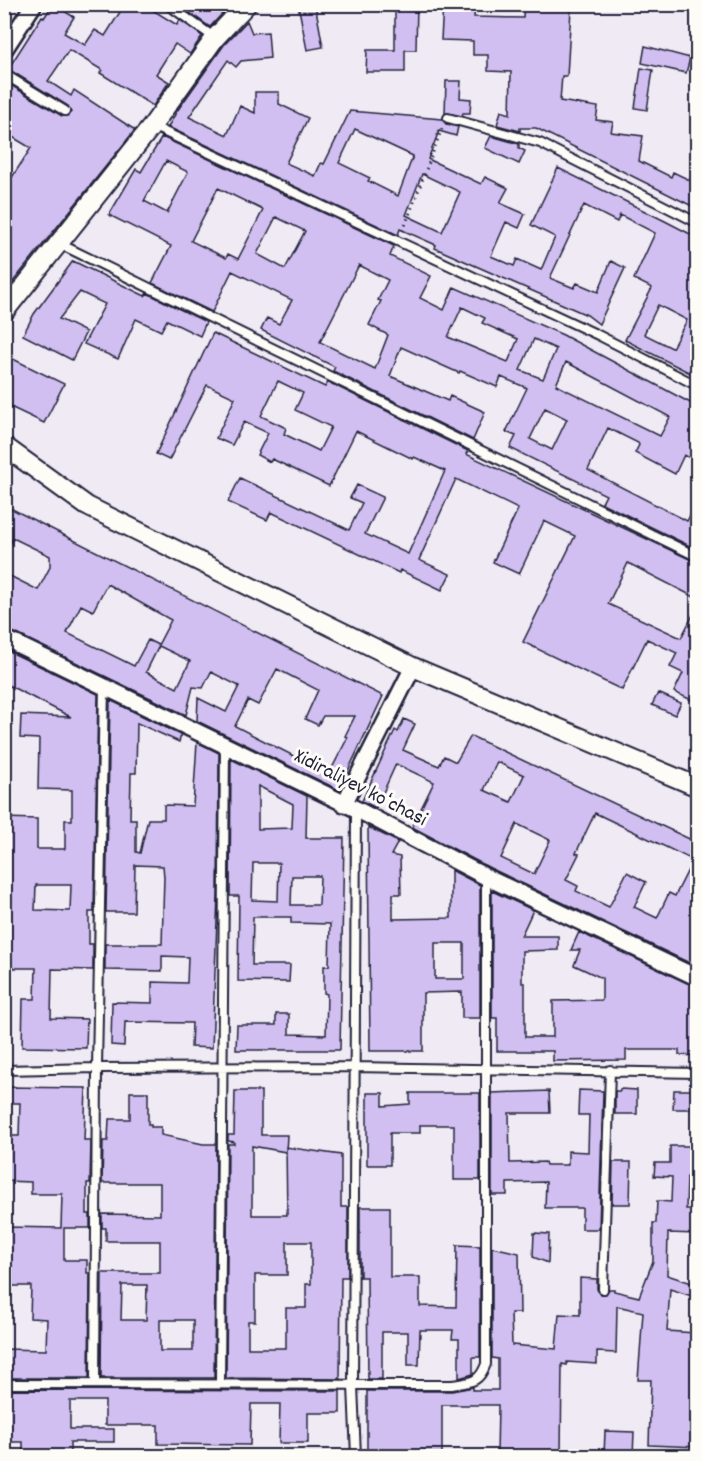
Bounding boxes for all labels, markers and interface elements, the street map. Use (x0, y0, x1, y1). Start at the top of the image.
street label: Xidiraliyev koʻchasi (288, 743, 432, 836)

